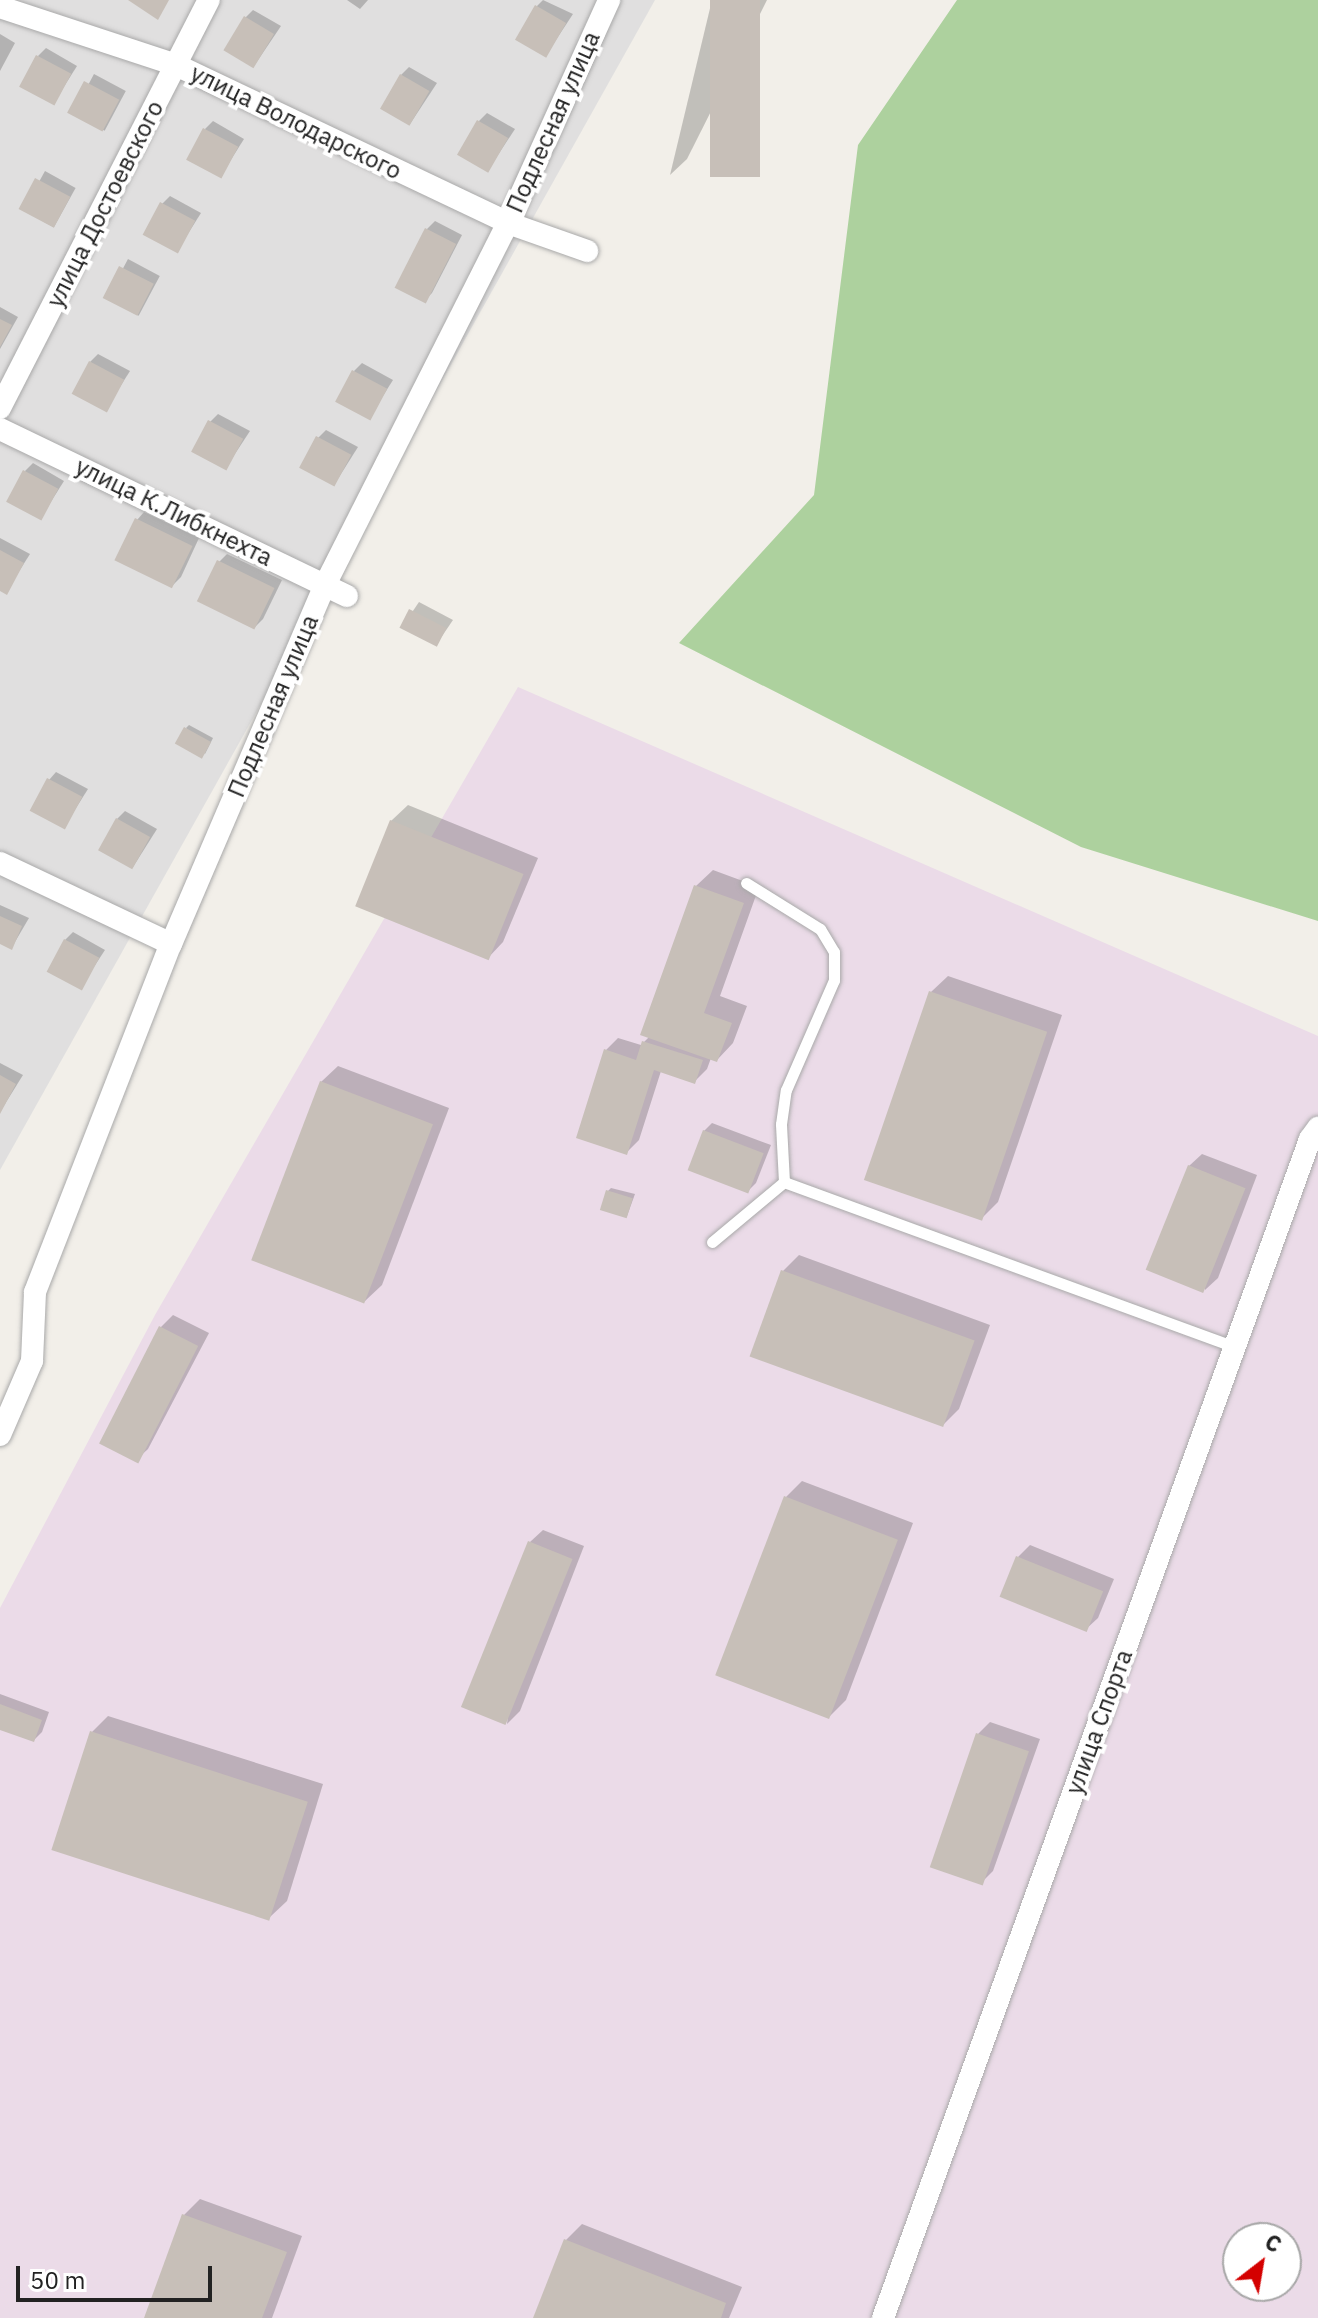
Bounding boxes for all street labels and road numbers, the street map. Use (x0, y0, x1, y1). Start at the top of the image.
street label: Подлесная улица (500, 27, 606, 217)
street label: улица Володарского (186, 58, 406, 186)
street label: улица Достоевского (40, 96, 170, 312)
street label: улица К.Либкнехта (71, 452, 277, 572)
street label: Подлесная улица (222, 611, 324, 801)
street label: улица Спорта (1060, 1646, 1138, 1798)

